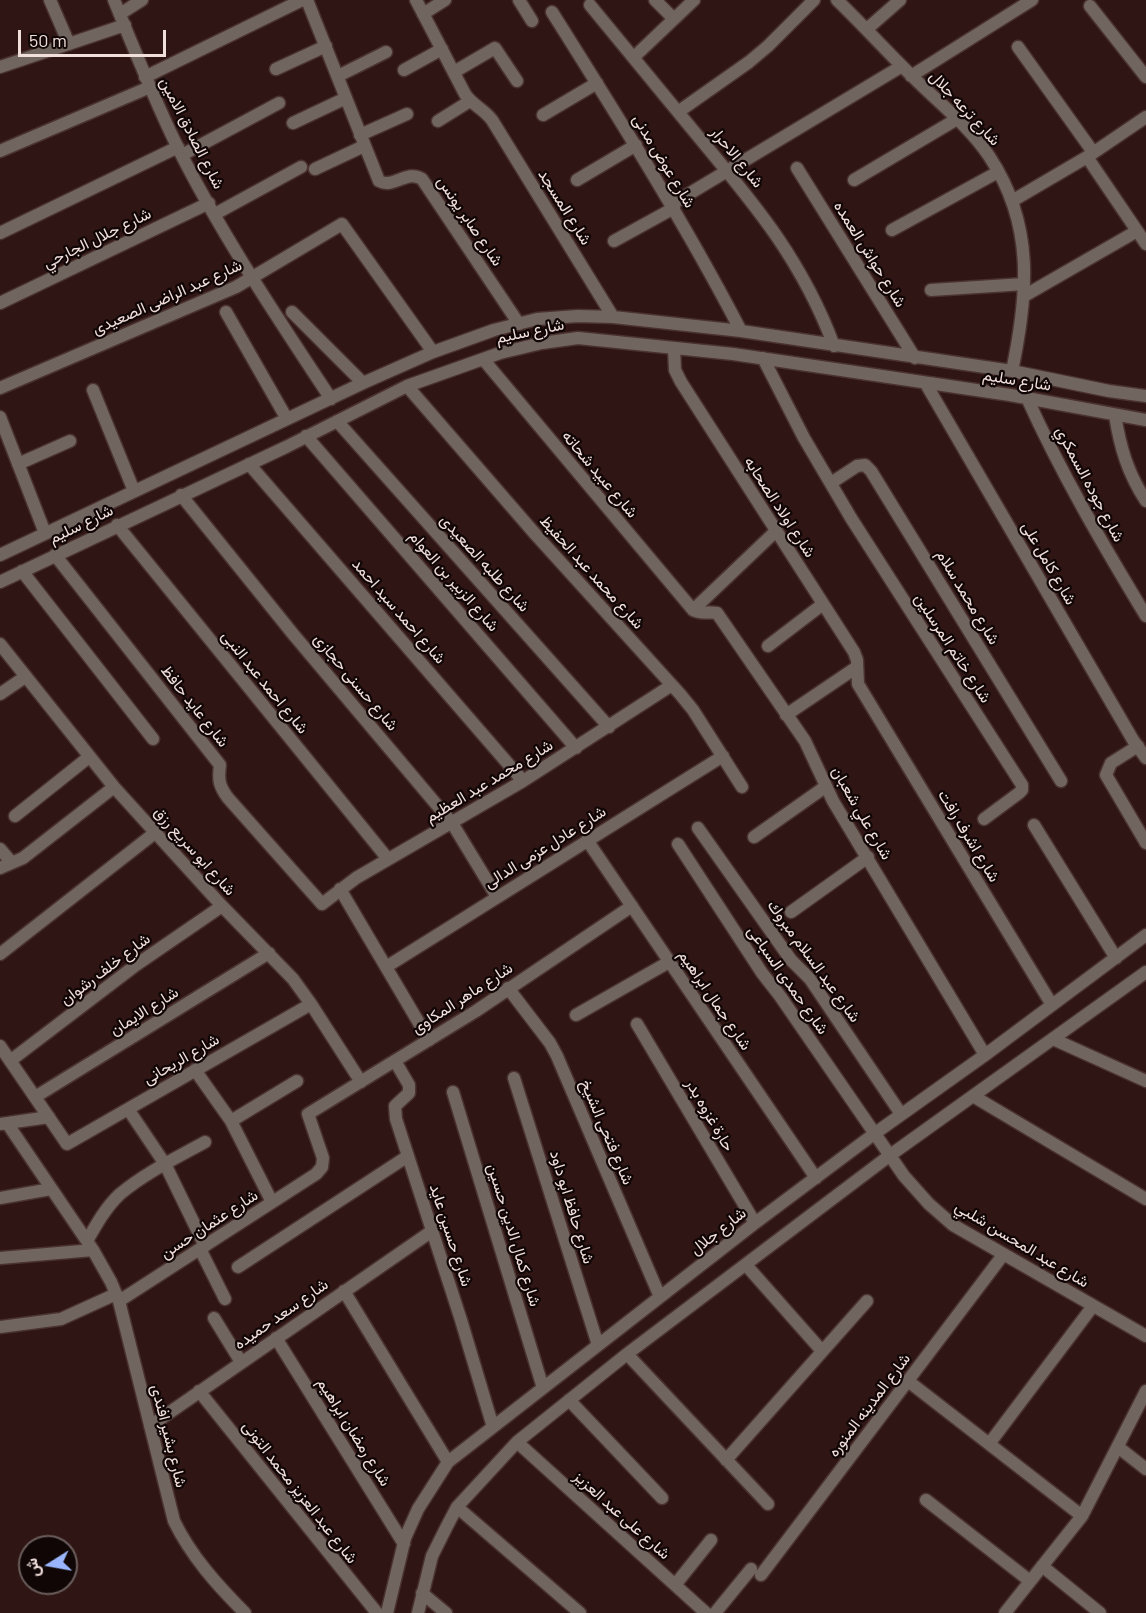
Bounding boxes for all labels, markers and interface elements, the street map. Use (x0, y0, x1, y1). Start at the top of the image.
scale bar (21, 18, 170, 56)
text: 50 m (29, 29, 67, 51)
street label: شارع ترعه جلال (925, 66, 1005, 150)
street label: شارع الصادق الامين (156, 74, 228, 192)
street label: شارع عوض مدنى (628, 111, 700, 211)
street label: شارع الاحرار (707, 123, 767, 191)
street label: شارع المسجد (534, 166, 596, 248)
street label: شارع صابر يونس (433, 172, 507, 270)
street label: شارع حواش العمده (830, 197, 910, 311)
street label: شارع جلال الجارحي (40, 204, 154, 272)
street label: شارع عبد الراضى الصعيدى (89, 255, 245, 339)
street label: شارع سليم (494, 314, 566, 348)
street label: شارع سليم (981, 365, 1053, 395)
street label: شارع جوده السمكري (1051, 423, 1129, 545)
street label: شارع عبيد شحاته (558, 426, 642, 522)
street label: شارع اولاد الصحابه (740, 453, 820, 561)
street label: شارع سليم (46, 500, 116, 548)
street label: شارع طلبه الصعيدى (436, 510, 534, 616)
street label: شارع محمد عبد الحفيظ (536, 511, 648, 633)
street label: شارع كامل على (1017, 518, 1081, 608)
street label: شارع الزبير بن العوام (405, 527, 503, 635)
street label: شارع محمد سلام (932, 546, 1004, 648)
street label: شارع احمد سيد احمد (348, 555, 450, 667)
street label: شارع خاتم المرسلين (910, 590, 996, 706)
street label: شارع احمد عبد النبى (217, 626, 313, 738)
street label: شارع حسنى حجازى (310, 629, 402, 735)
street label: شارع عايد حافظ (157, 661, 233, 751)
street label: شارع محمد عبد العظيم (422, 735, 556, 827)
street label: شارع علي شعبان (828, 763, 896, 863)
street label: شارع اشرف رافت (934, 786, 1004, 886)
street label: شارع عادل عزمى الدالى (480, 802, 610, 892)
street label: شارع ابو سريع رزق (150, 803, 240, 899)
street label: شارع عبد السلام مبروك (763, 896, 865, 1026)
street label: شارع حمدى السباعى (743, 922, 833, 1038)
street label: شارع خلف رشوان (56, 929, 154, 1009)
street label: شارع جمال ابراهيم (674, 946, 756, 1054)
street label: شارع ماهر المكاوى (408, 958, 516, 1038)
street label: شارع الايمان (106, 982, 182, 1040)
street label: شارع الريحانى (139, 1029, 223, 1089)
street label: حارة غزوه بدر (682, 1075, 738, 1155)
street label: شارع فتحى الشيخ (576, 1077, 638, 1187)
street label: شارع حافظ ابو داود (546, 1148, 598, 1266)
street label: شارع كمال الدين حسين (483, 1161, 545, 1309)
street label: شارع حسين عايد (425, 1181, 477, 1289)
street label: شارع عثمان حسن (157, 1185, 261, 1263)
street label: شارع عبد المحسن شلبي (952, 1196, 1092, 1292)
street label: شارع جلال (686, 1203, 750, 1259)
street label: شارع سعد حميده (230, 1274, 332, 1354)
street label: شارع المدينه المنوره (824, 1349, 914, 1461)
street label: شارع رمضان ابراهيم (313, 1374, 395, 1490)
street label: شارع بشير افندى (147, 1382, 191, 1490)
street label: شارع عبد العزيز محمد التونى (238, 1417, 362, 1567)
street label: شارع على عبد العزيز (570, 1467, 674, 1563)
north arrow (18, 1535, 78, 1595)
text: ش (21, 1557, 43, 1579)

